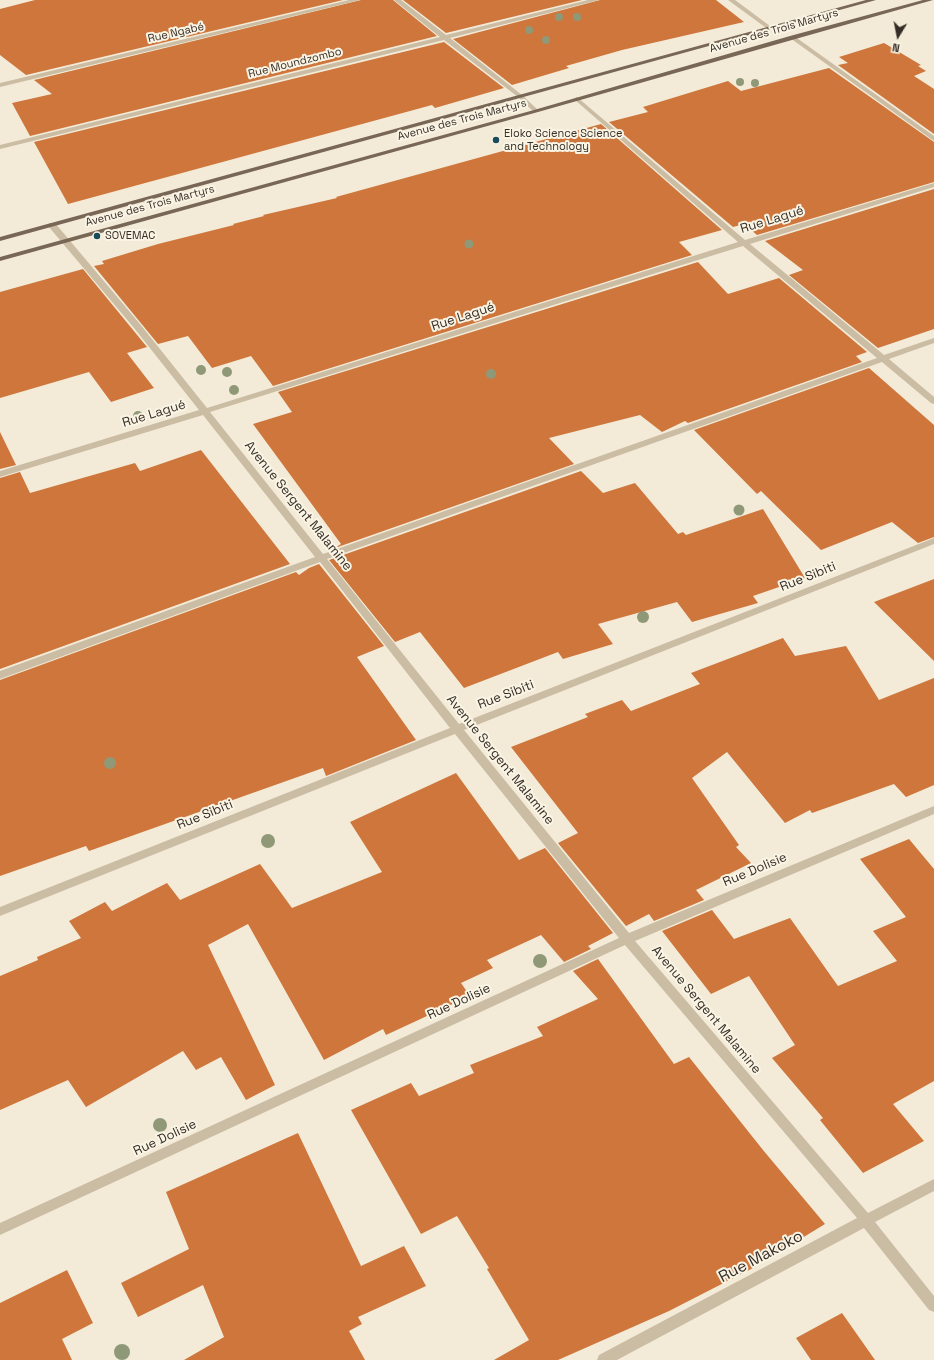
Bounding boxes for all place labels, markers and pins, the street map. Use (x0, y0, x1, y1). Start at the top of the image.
place label: Eloko Science Science and Technology (504, 127, 622, 153)
marker: Eloko Science Science and Technology (491, 135, 501, 145)
place label: SOVEMAC (105, 229, 155, 243)
marker: SOVEMAC (92, 231, 102, 241)

